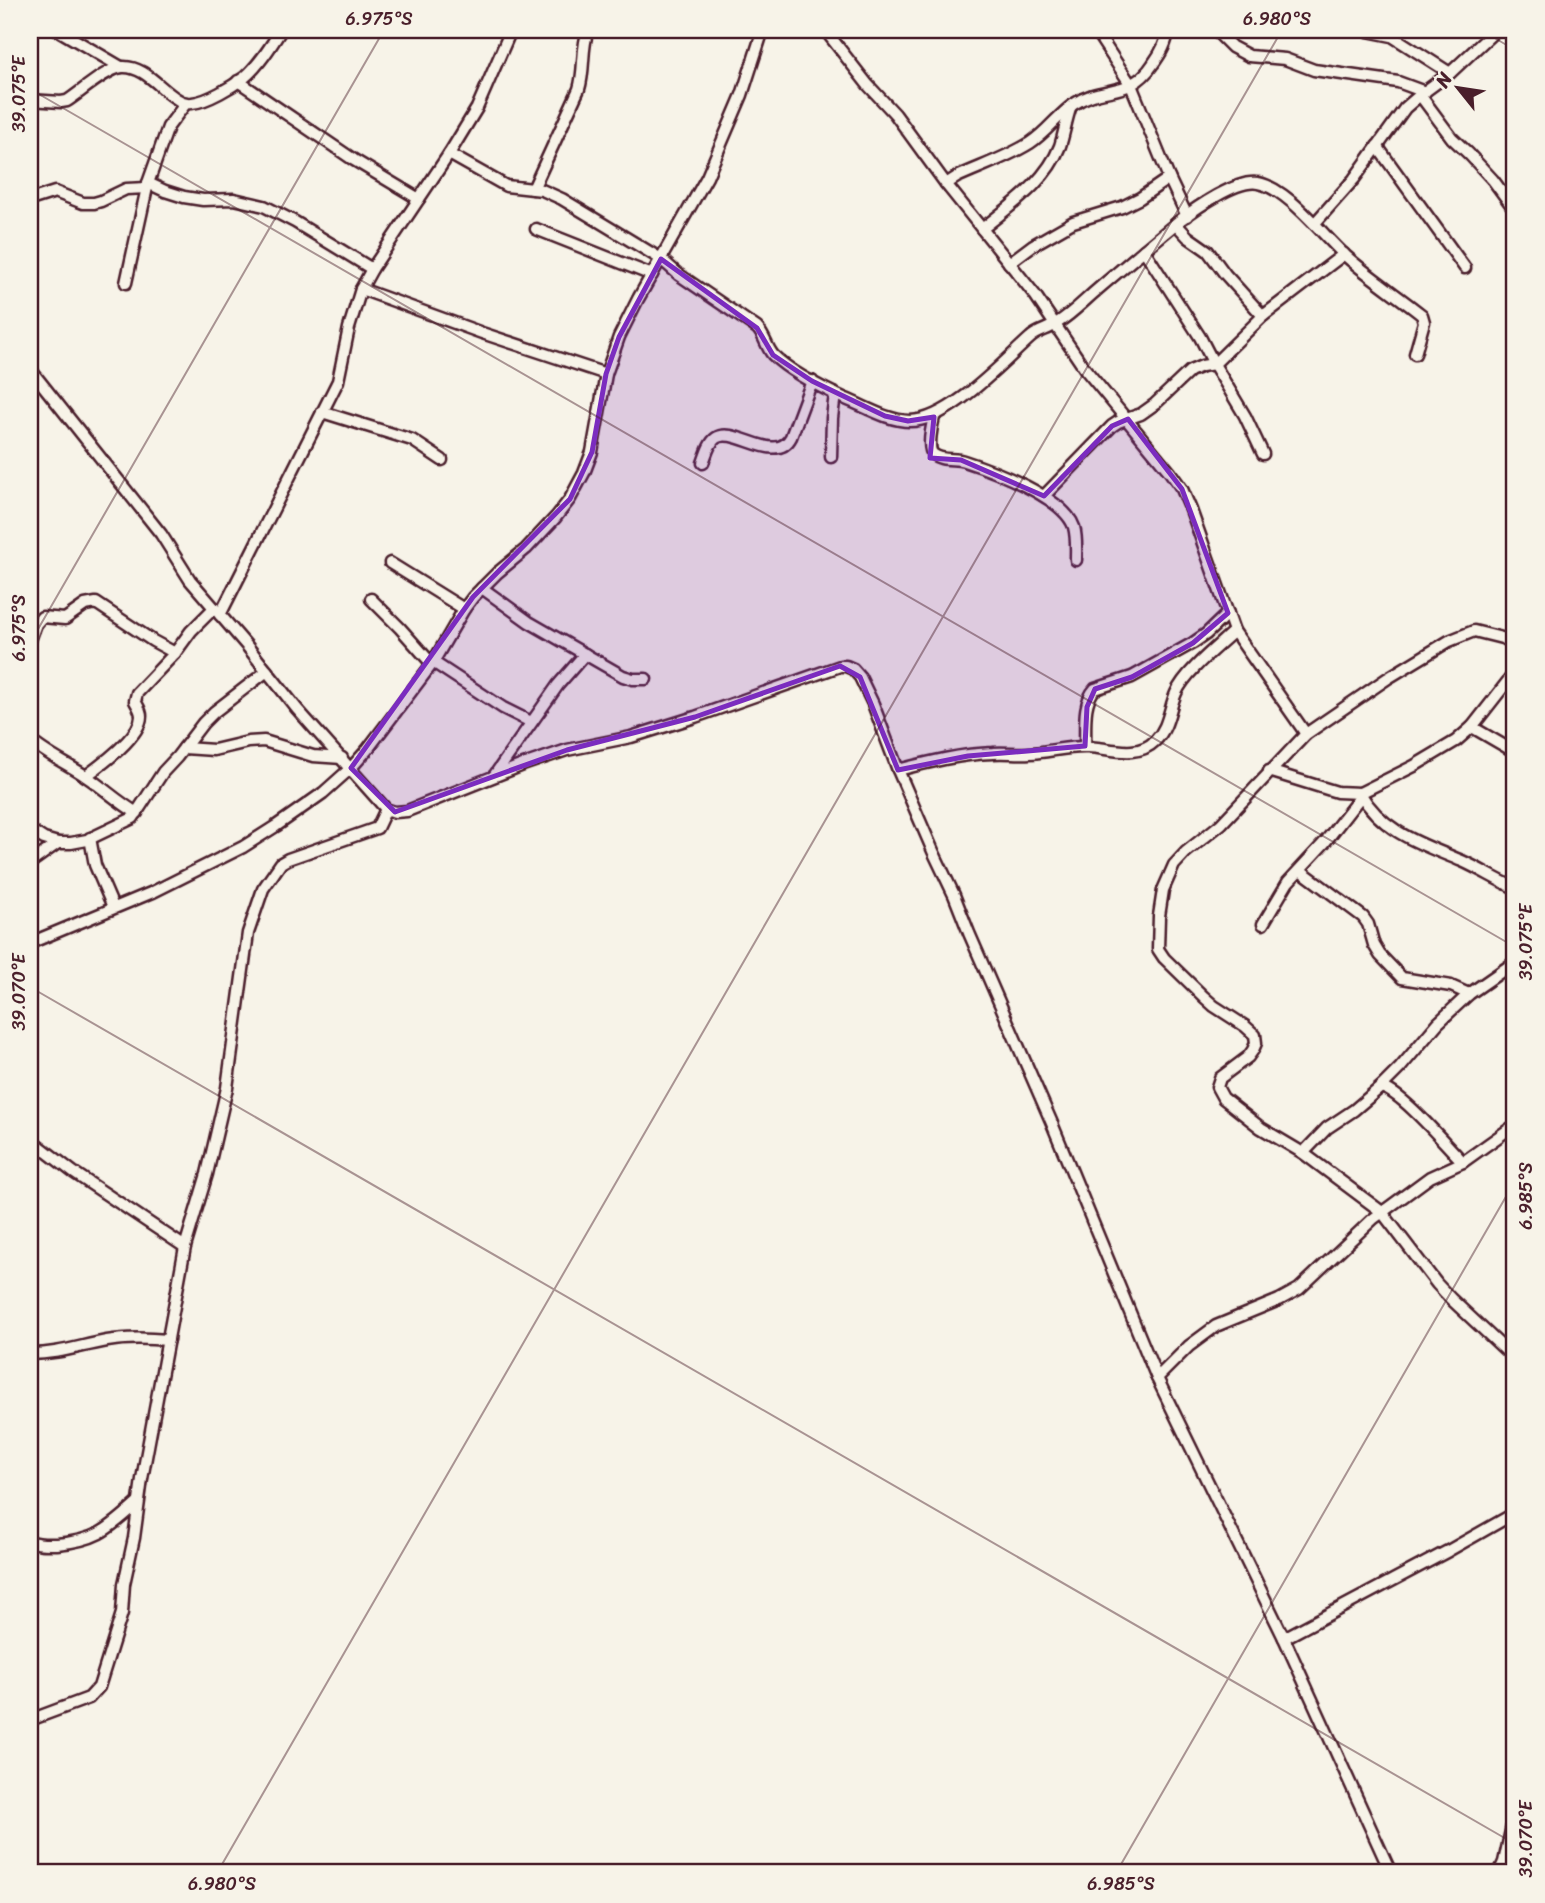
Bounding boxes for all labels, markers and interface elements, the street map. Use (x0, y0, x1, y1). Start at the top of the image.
text: 6.975°S (346, 3, 413, 35)
text: 6.980°S (1243, 3, 1311, 35)
north arrow (1422, 52, 1492, 122)
text: 39.075°E (3, 55, 35, 132)
text: N (1426, 65, 1462, 95)
text: 6.975°S (3, 595, 35, 662)
text: 39.075°E (1510, 903, 1542, 980)
text: 39.070°E (3, 952, 35, 1031)
text: 6.985°S (1510, 1162, 1542, 1230)
text: 39.070°E (1510, 1799, 1542, 1878)
text: 6.980°S (188, 1868, 256, 1900)
text: 6.985°S (1087, 1868, 1155, 1900)

